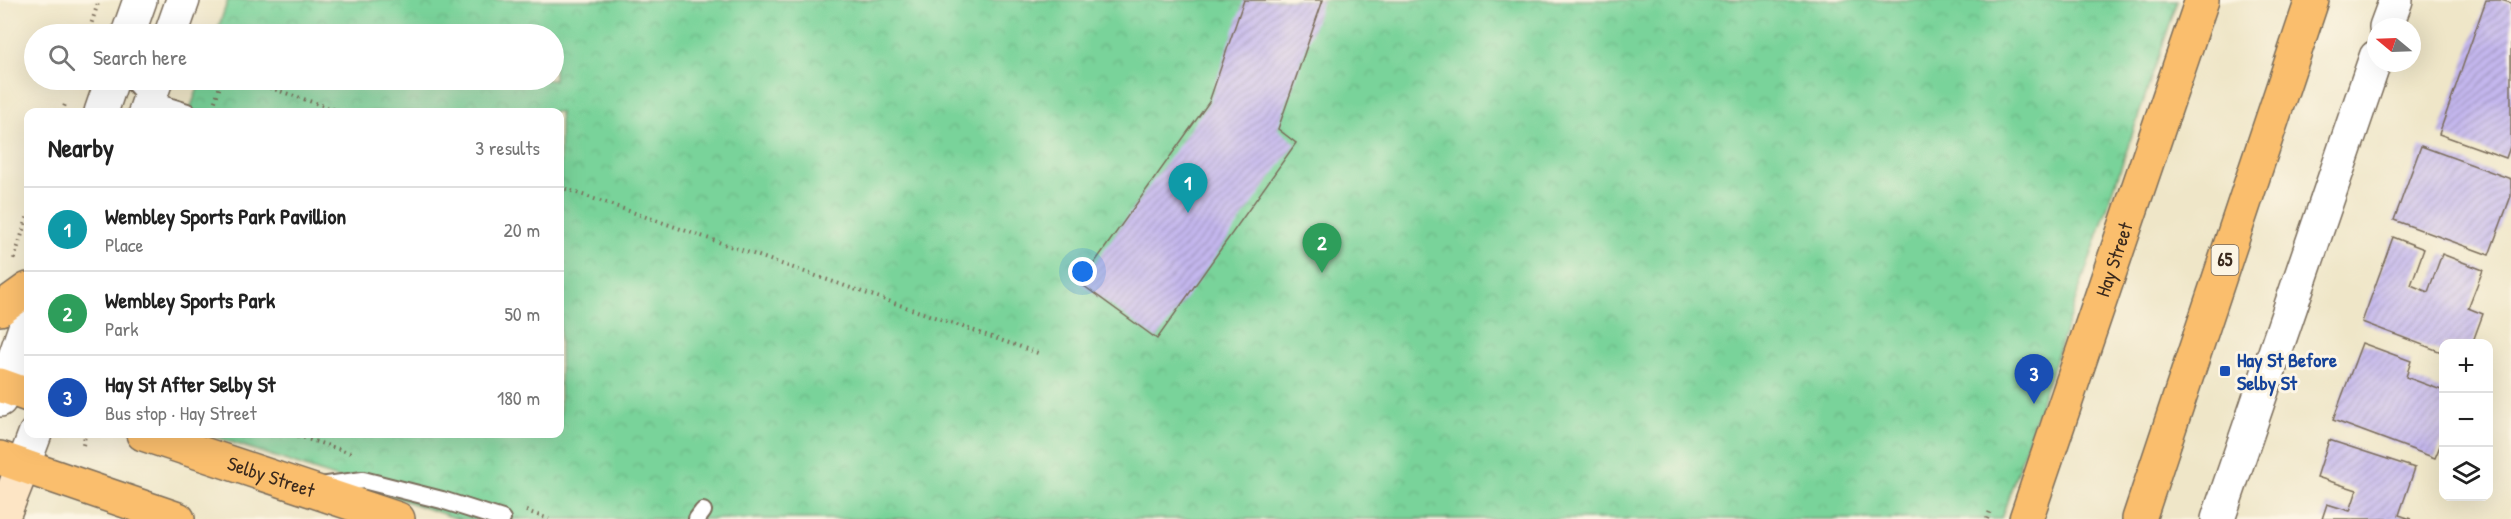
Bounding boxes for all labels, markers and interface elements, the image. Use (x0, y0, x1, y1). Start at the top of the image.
north arrow (2367, 18, 2421, 72)
search box (24, 24, 564, 90)
icon: search (45, 41, 78, 74)
text: Search here (93, 42, 187, 72)
text: Nearby (48, 130, 114, 165)
text: 3 results (475, 134, 540, 161)
pin: 1 (1168, 164, 1208, 213)
text: Wembley Sports Park Pavillion (105, 201, 346, 231)
text: 1 (64, 216, 71, 243)
text: 20 m (503, 216, 540, 243)
street label: Hay Street (2088, 218, 2139, 300)
pin: 2 (1302, 224, 1342, 273)
text: Place (105, 231, 144, 258)
road number: 65 (2212, 245, 2238, 275)
your location (1068, 257, 1097, 286)
text: Wembley Sports Park (105, 285, 275, 315)
text: 2 (63, 300, 72, 327)
text: 50 m (504, 300, 540, 327)
text: Park (105, 315, 138, 342)
map controls (2439, 339, 2493, 501)
button: + (2439, 339, 2493, 393)
place label: Hay St Before Selby St (2237, 346, 2337, 397)
pin: 3 (2014, 354, 2054, 404)
marker: Hay St Before Selby St (2218, 364, 2232, 378)
text: Hay St After Selby St (105, 369, 275, 399)
text: 3 (63, 384, 72, 411)
text: 180 m (497, 384, 540, 411)
button: − (2439, 393, 2493, 447)
text: Bus stop · Hay Street (105, 399, 257, 426)
button: layers (2439, 447, 2493, 501)
street label: Selby Street (224, 449, 319, 504)

